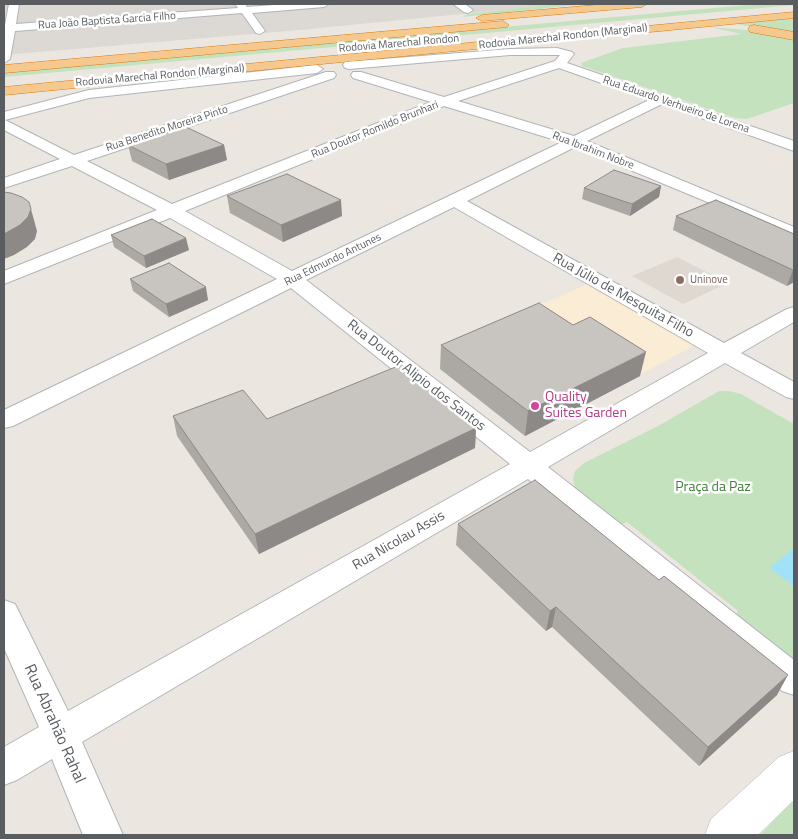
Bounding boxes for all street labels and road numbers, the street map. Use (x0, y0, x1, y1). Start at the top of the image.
street label: Rua João Baptista Garcia Filho (38, 10, 176, 32)
street label: Rodovia Marechal Rondon (Marginal) (478, 22, 648, 52)
street label: Rodovia Marechal Rondon (338, 32, 460, 56)
street label: Rodovia Marechal Rondon (Marginal) (75, 62, 245, 90)
street label: Rua Eduardo Verhueiro de Lorena (601, 74, 751, 136)
street label: Rua Doutor Romildo Brunhari (310, 98, 440, 162)
street label: Rua Benedito Moreira Pinto (104, 103, 230, 155)
street label: Rua Ibrahim Nobre (550, 129, 636, 173)
street label: Rua Edmundo Antunes (282, 231, 384, 289)
street label: Rua Júlio de Mesquita Filho (550, 250, 696, 342)
street label: Rua Doutor Alipio dos Santos (343, 317, 489, 435)
street label: Rua Nicolau Assis (350, 508, 448, 574)
street label: Rua Abrahão Rahal (19, 662, 89, 786)

